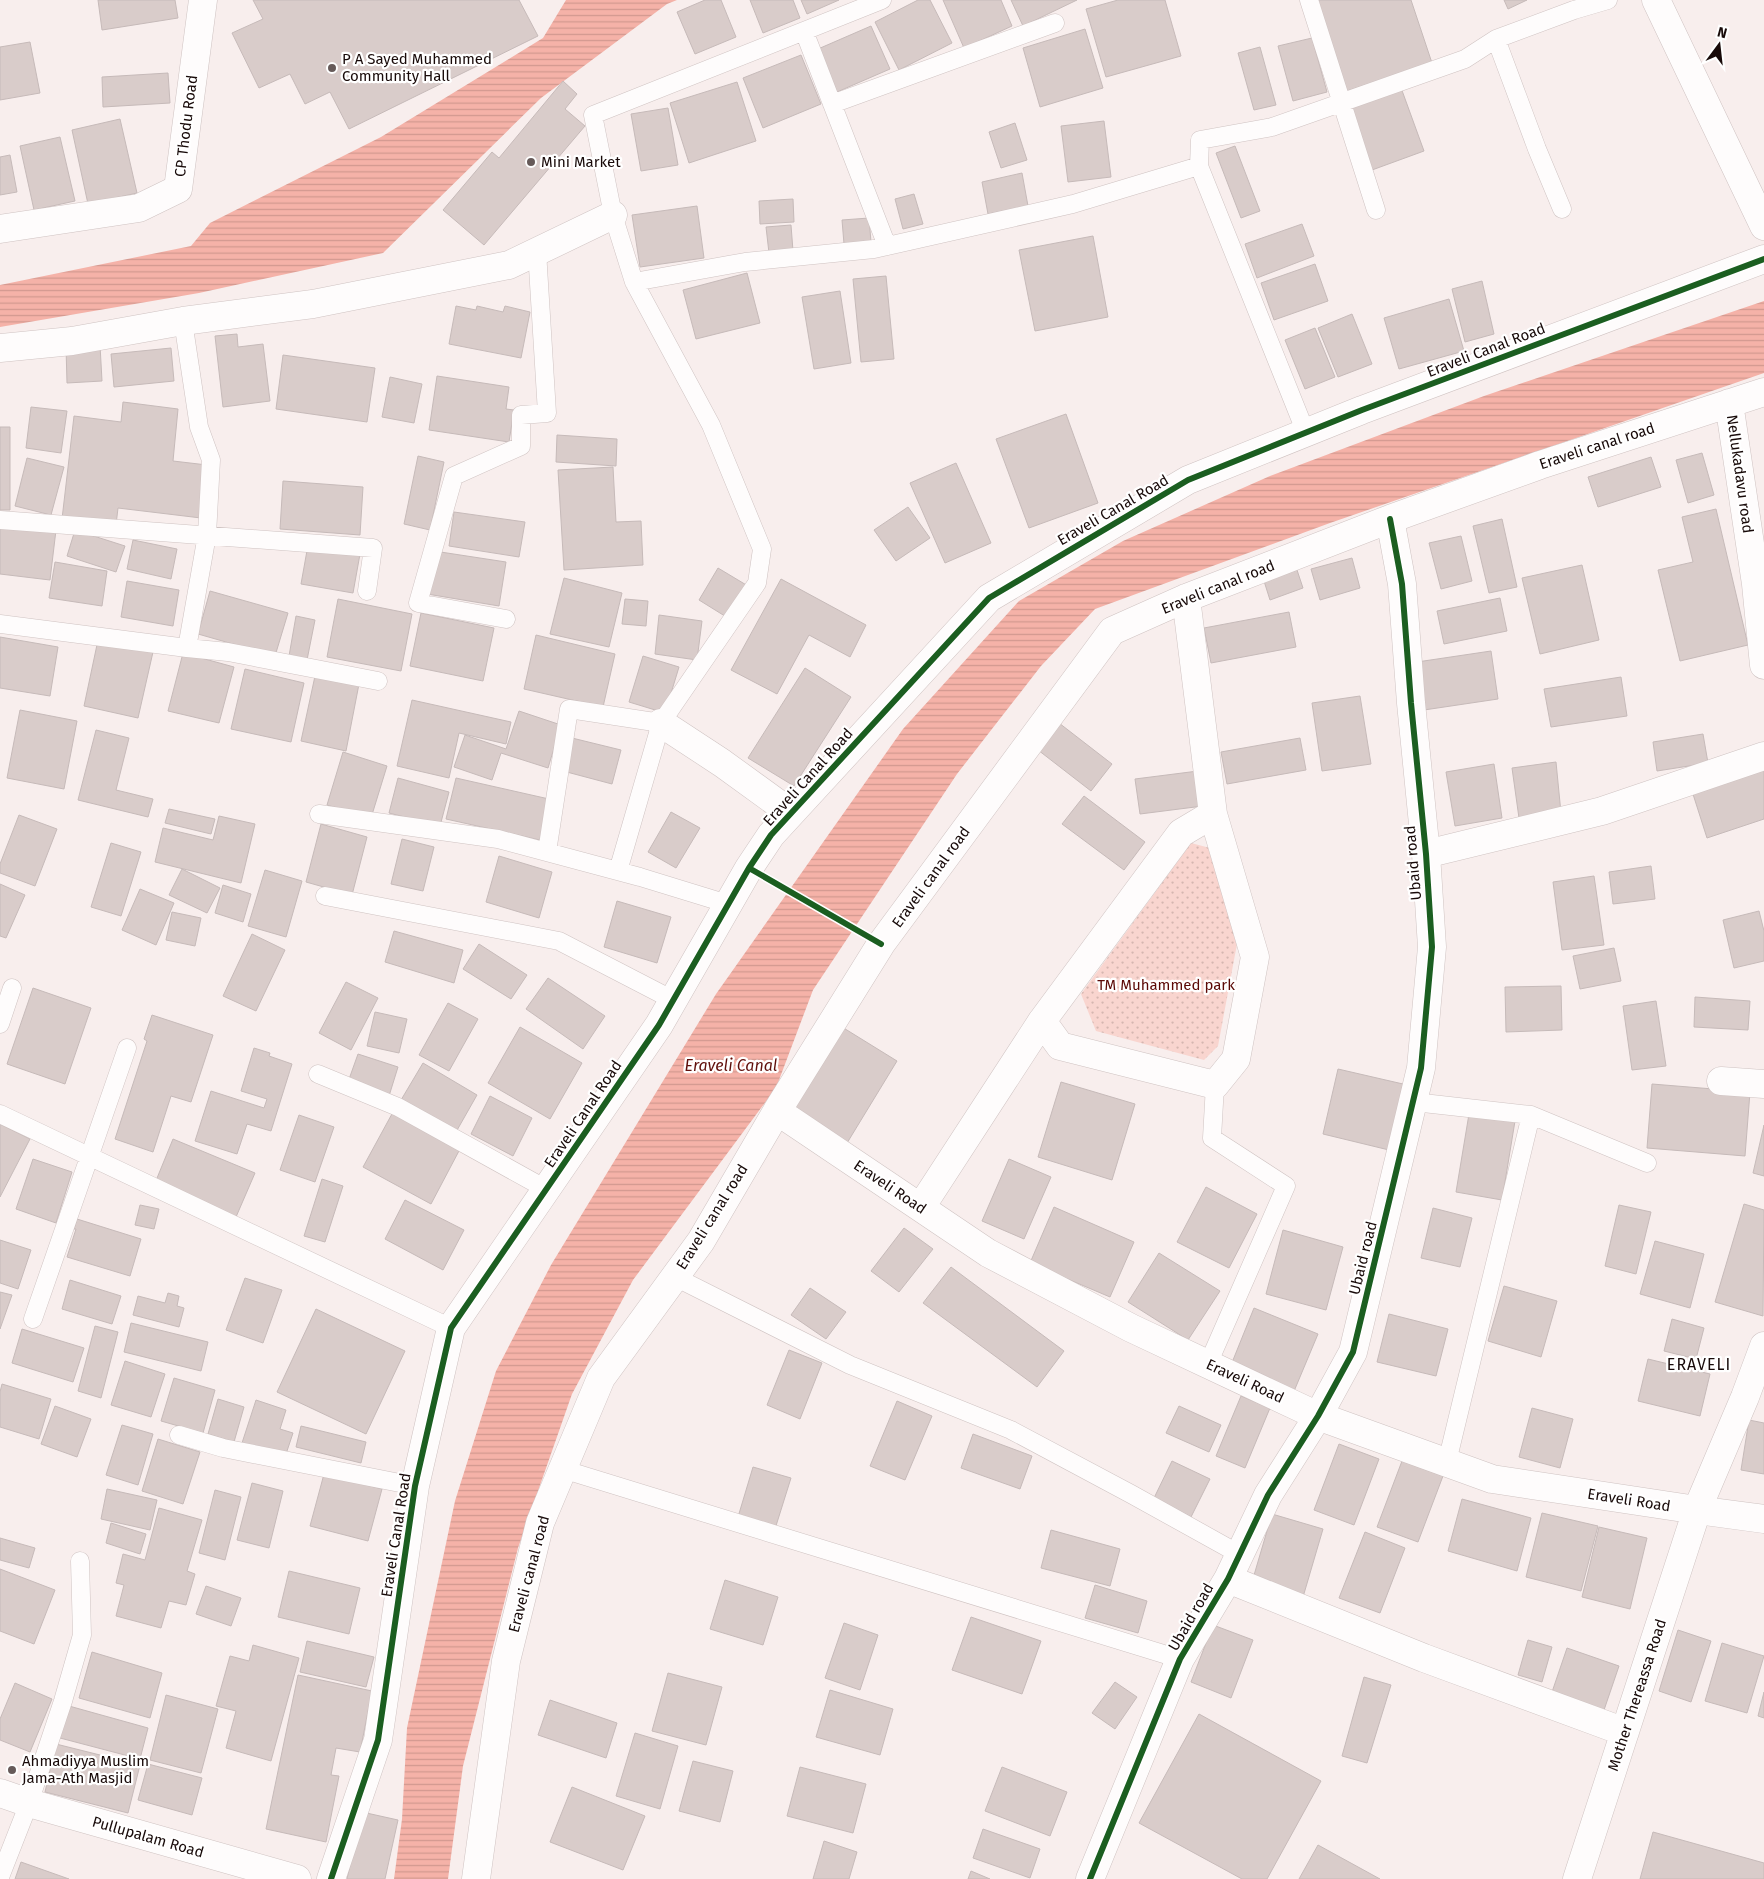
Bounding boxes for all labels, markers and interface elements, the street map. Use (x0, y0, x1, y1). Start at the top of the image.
north arrow (1694, 20, 1744, 70)
text: N (1716, 24, 1729, 42)
place label: P A Sayed Muhammed Community Hall (342, 50, 492, 85)
marker: P A Sayed Muhammed Community Hall (326, 62, 338, 74)
street label: CP Thodu Road (171, 74, 201, 178)
place label: Mini Market (541, 153, 621, 171)
marker: Mini Market (525, 156, 537, 168)
street label: Eraveli Canal Road (1424, 319, 1548, 381)
street label: Nellukadavu road (1723, 414, 1757, 534)
street label: Eraveli canal road (1537, 419, 1657, 473)
street label: Eraveli Canal Road (1054, 471, 1172, 549)
street label: Eraveli canal road (1159, 556, 1277, 618)
street label: Eraveli Canal Road (759, 724, 857, 830)
street label: Eraveli canal road (888, 823, 974, 931)
street label: Ubaid road (1401, 825, 1425, 901)
park label: TM Muhammed park (1097, 976, 1235, 994)
water label: Eraveli Canal (685, 1056, 777, 1075)
street label: Eraveli Canal Road (540, 1057, 626, 1171)
street label: Eraveli Road (850, 1156, 930, 1218)
street label: Eraveli canal road (672, 1161, 752, 1273)
street label: Ubaid road (1345, 1219, 1381, 1297)
street label: Eraveli Road (1203, 1355, 1287, 1407)
district label: ERAVELI (1667, 1355, 1731, 1374)
street label: Eraveli Canal Road (377, 1472, 415, 1598)
street label: Eraveli Road (1586, 1485, 1672, 1515)
street label: Eraveli canal road (505, 1513, 553, 1635)
street label: Ubaid road (1164, 1580, 1218, 1654)
street label: Mother Thereassa Road (1604, 1617, 1670, 1773)
place label: Ahmadiyya Muslim Jama-Ath Masjid (22, 1752, 149, 1787)
marker: Ahmadiyya Muslim Jama-Ath Masjid (6, 1764, 18, 1776)
street label: Pullupalam Road (90, 1812, 206, 1862)

